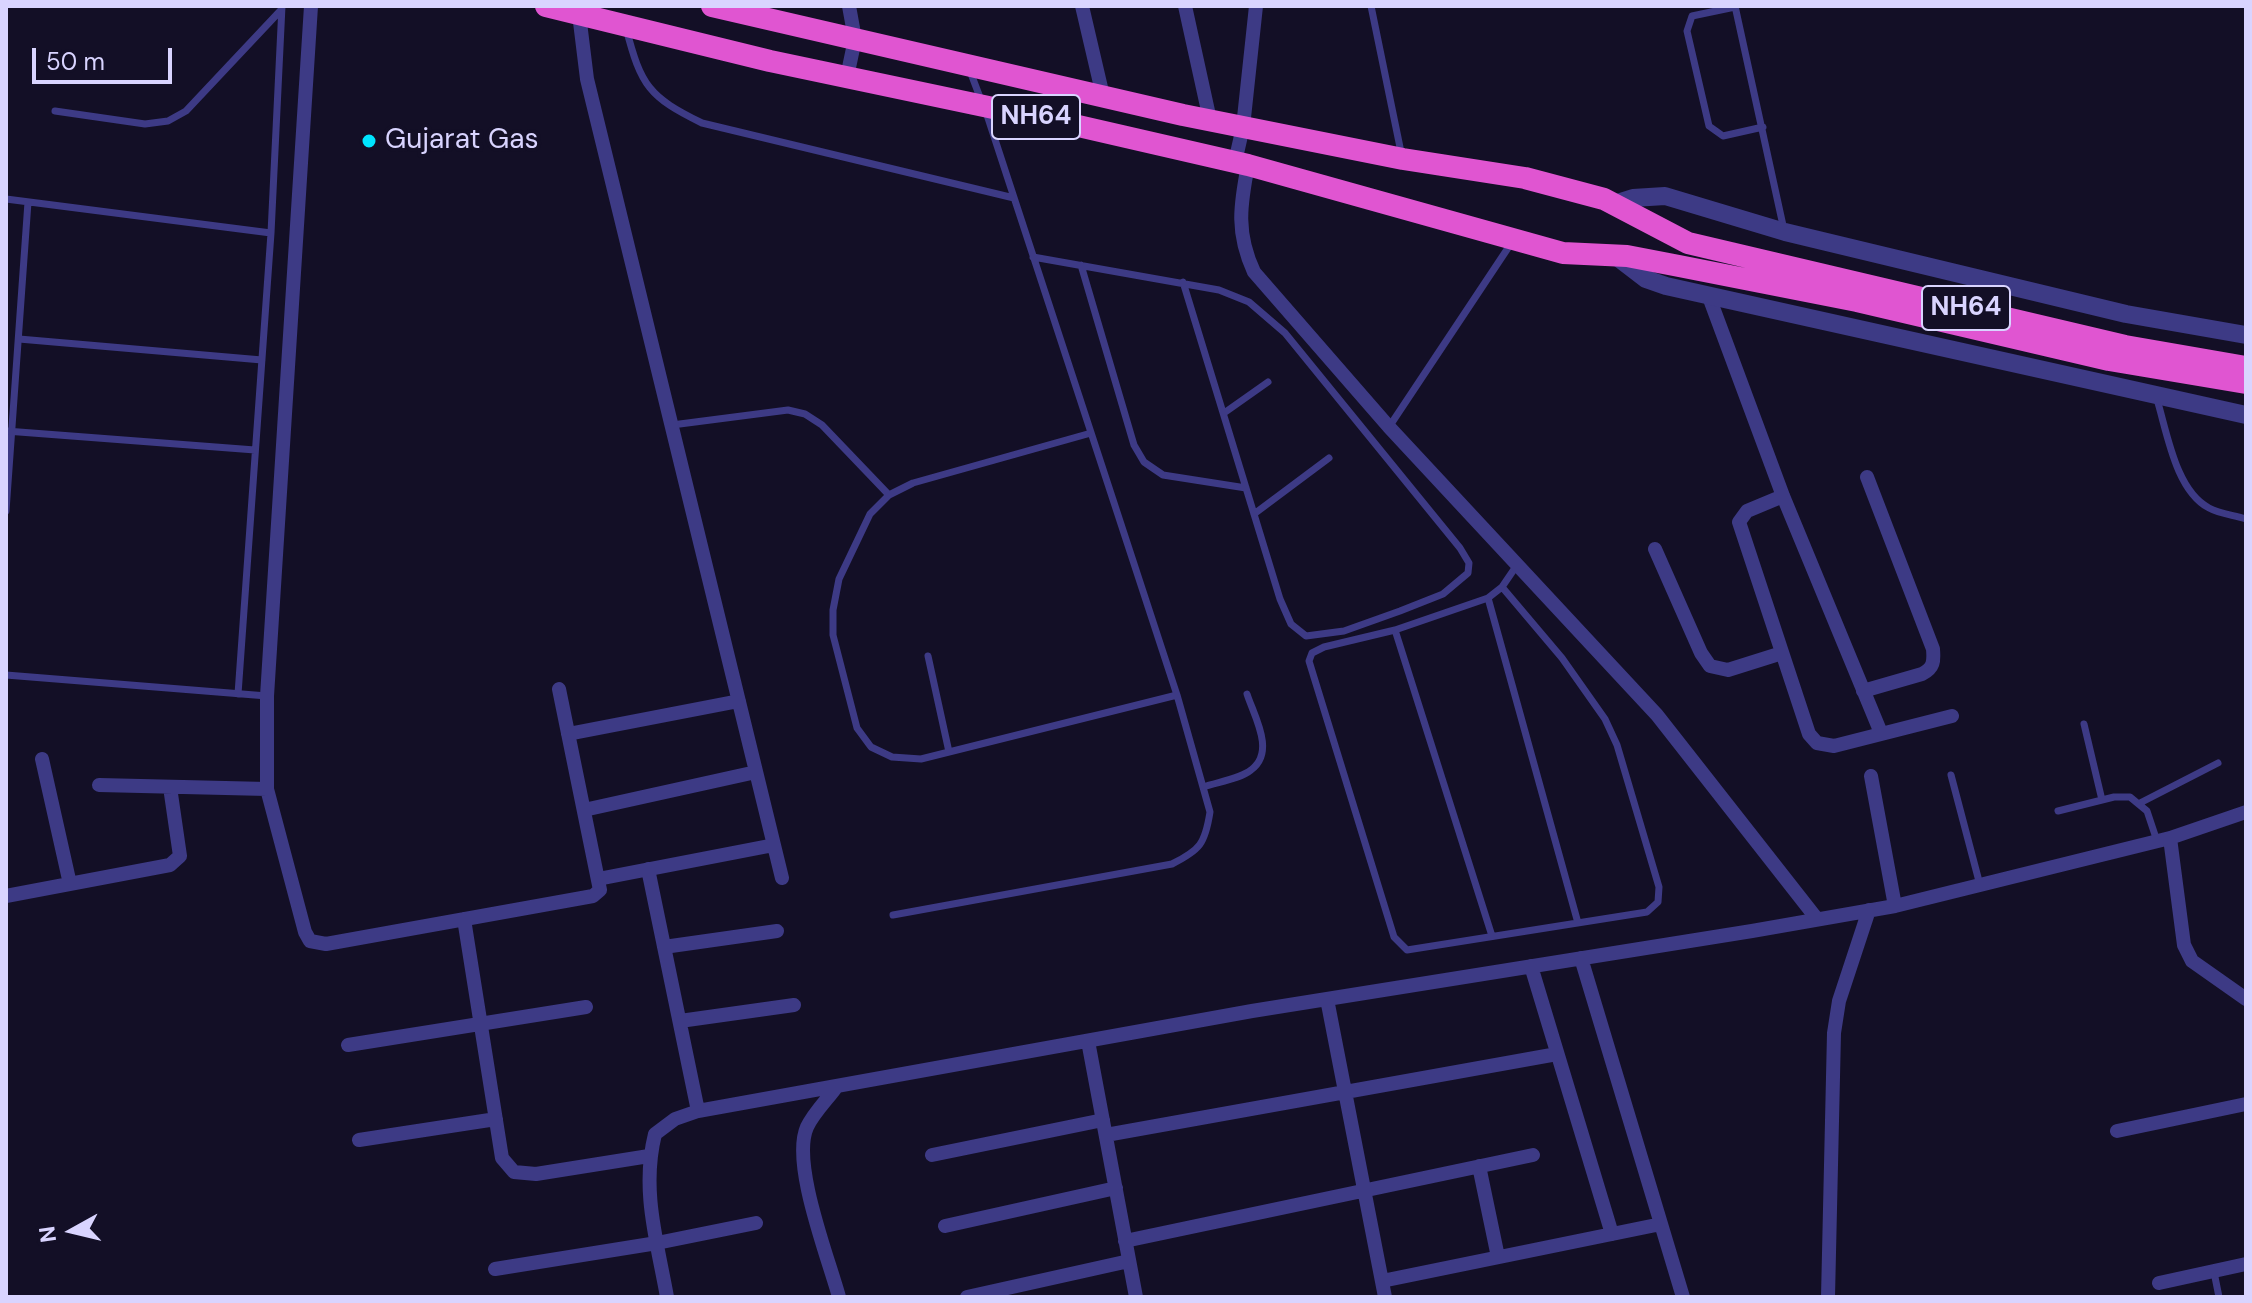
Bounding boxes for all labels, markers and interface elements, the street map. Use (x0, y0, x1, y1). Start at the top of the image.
scale bar (36, 32, 176, 82)
text: 50 m (46, 46, 105, 77)
road number: NH64 (992, 95, 1080, 139)
place label: Gujarat Gas (385, 124, 538, 158)
marker: Gujarat Gas (360, 132, 378, 150)
road number: NH64 (1922, 286, 2010, 330)
north arrow (32, 1191, 112, 1271)
text: N (32, 1224, 63, 1244)

